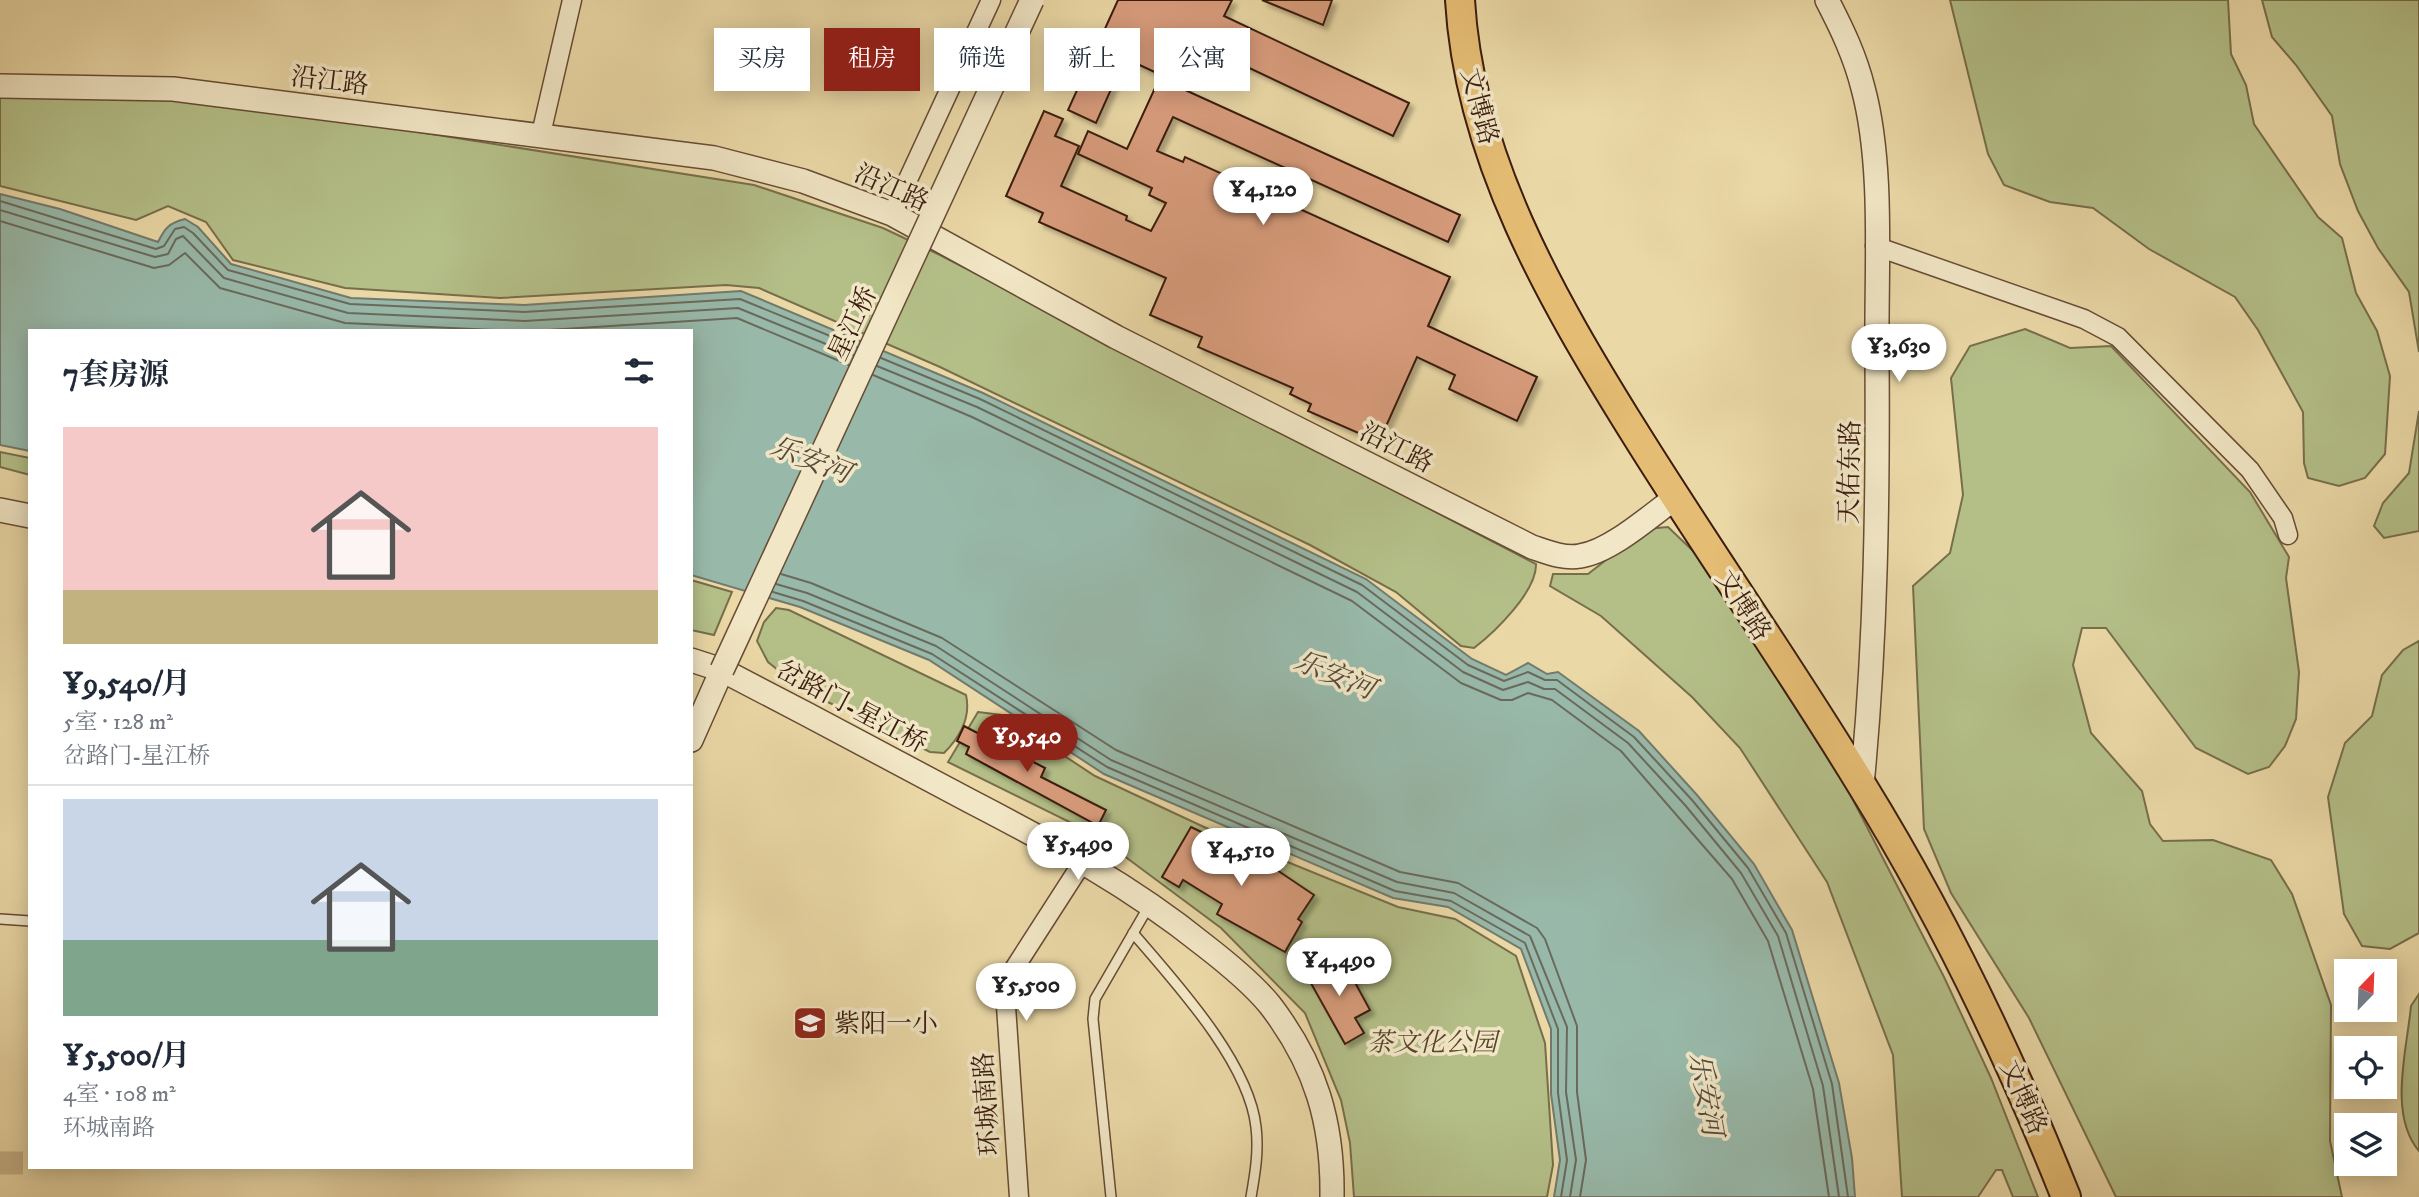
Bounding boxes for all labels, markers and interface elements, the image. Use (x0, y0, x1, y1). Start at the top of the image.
chip: 买房 (714, 28, 810, 91)
chip: 租房 (824, 28, 920, 91)
chip: 筛选 (934, 28, 1030, 91)
chip: 新上 (1044, 28, 1140, 91)
chip: 公寓 (1154, 28, 1250, 91)
street label: 沿江路 (289, 60, 371, 103)
street label: 文博路 (1453, 64, 1505, 148)
street label: 沿江路 (849, 157, 934, 219)
pin: ¥4,120 (1206, 168, 1320, 227)
text: ¥4,120 (1229, 175, 1297, 204)
street label: 星江桥 (822, 281, 885, 366)
pin: ¥3,630 (1842, 324, 1956, 384)
text: ¥3,630 (1867, 332, 1931, 361)
icon: filters (620, 352, 658, 390)
text: 7套房源 (63, 357, 169, 394)
street label: 沿江路 (1354, 416, 1439, 481)
street label: 天佑东路 (1833, 420, 1868, 524)
water label: 乐安河 (765, 429, 861, 494)
icon: home (298, 472, 424, 598)
street label: 文博路 (1708, 564, 1778, 648)
water label: 乐安河 (1289, 643, 1385, 709)
street label: 岔路门-星江桥 (770, 654, 933, 761)
text: ¥9,540/月 (63, 666, 191, 703)
text: 5室 · 128 m² (63, 708, 173, 737)
pin: ¥9,540 (970, 714, 1084, 774)
text: ¥9,540 (993, 722, 1061, 751)
text: 岔路门-星江桥 (63, 742, 210, 771)
pin: ¥5,490 (1021, 822, 1135, 882)
pin: ¥4,510 (1184, 828, 1298, 888)
text: ¥5,490 (1043, 830, 1113, 859)
text: ¥4,510 (1207, 836, 1275, 865)
icon: home (298, 844, 424, 970)
pin: ¥4,490 (1282, 939, 1396, 998)
text: ¥4,490 (1303, 946, 1375, 975)
north arrow (2334, 959, 2398, 1022)
map controls (2334, 959, 2397, 1176)
pin: ¥5,500 (969, 964, 1083, 1023)
text: ¥5,500 (992, 971, 1060, 1000)
school or university icon: 紫阳一小 (791, 1004, 829, 1042)
place label: 紫阳一小 (834, 1008, 938, 1041)
park label: 茶文化公园 (1367, 1027, 1501, 1060)
button: locate (2334, 1036, 2397, 1099)
text: ¥5,500/月 (63, 1038, 190, 1075)
water label: 乐安河 (1681, 1050, 1731, 1144)
street label: 环城南路 (967, 1051, 1008, 1157)
street label: 文博路 (1992, 1055, 2054, 1140)
text: 4室 · 108 m² (63, 1080, 176, 1109)
button: layers (2334, 1113, 2397, 1176)
text: 环城南路 (63, 1114, 155, 1143)

